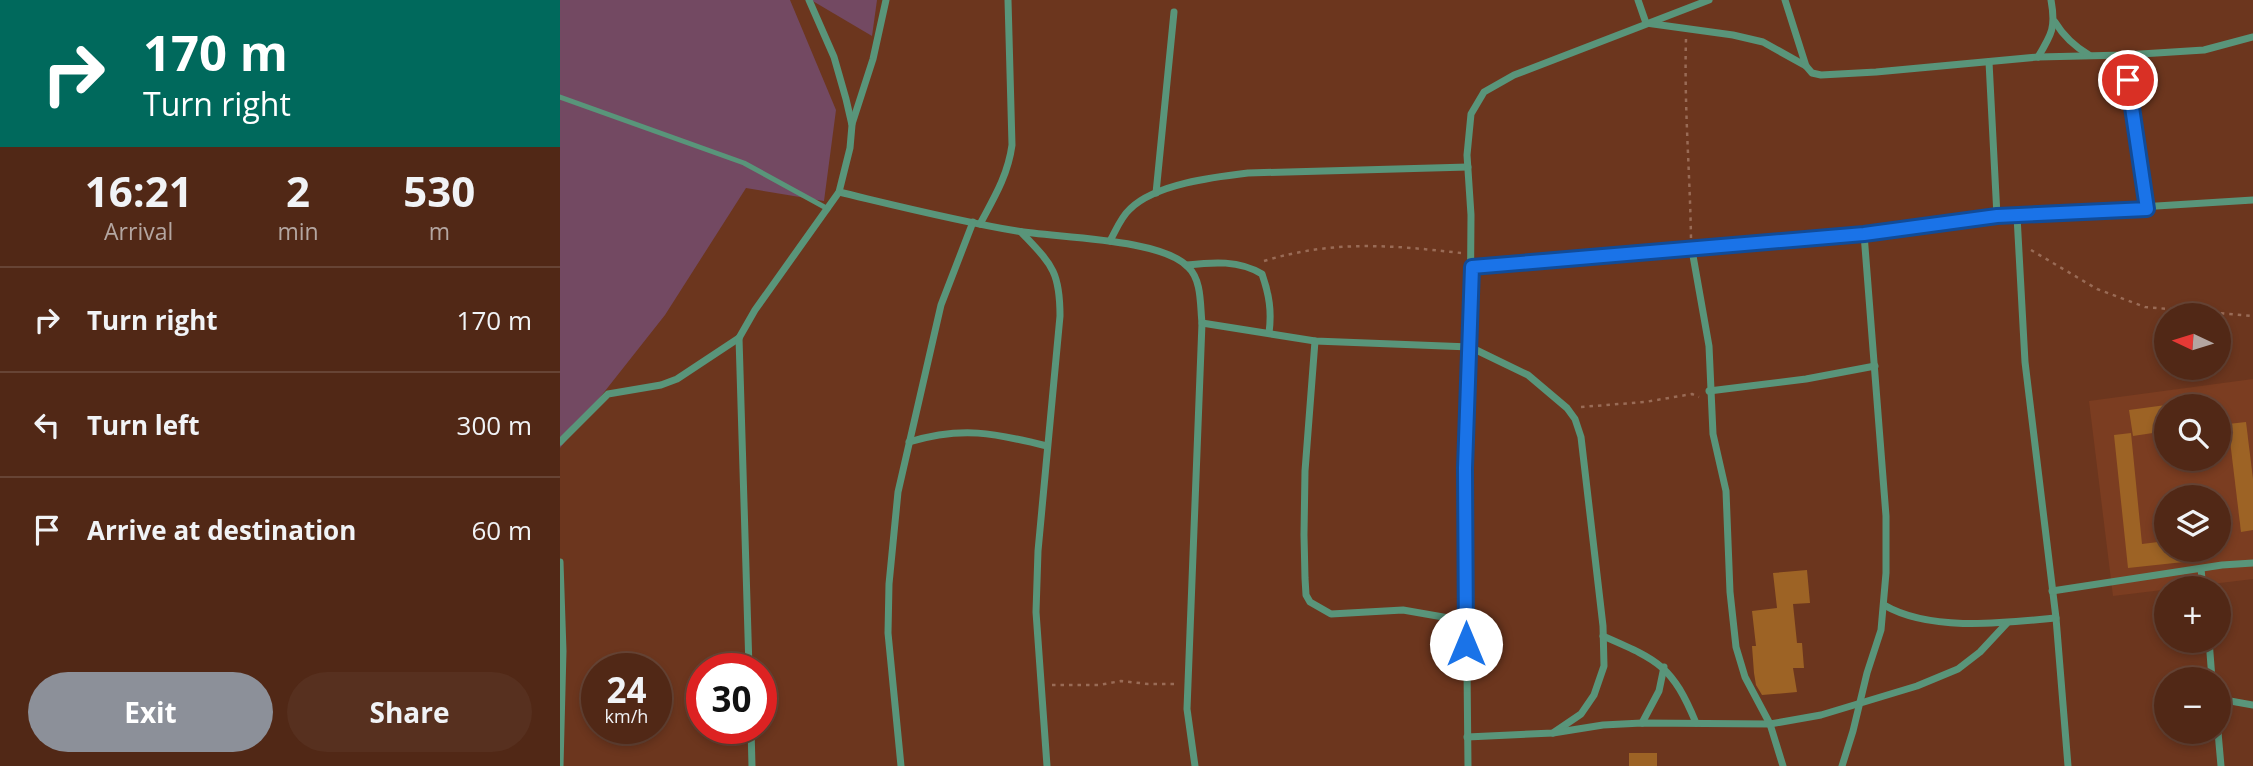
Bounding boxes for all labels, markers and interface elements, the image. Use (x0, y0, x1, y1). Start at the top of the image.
text: 170 m (143, 19, 288, 85)
icon: right (28, 28, 119, 119)
pin (2098, 50, 2158, 110)
icon: arrive (2109, 61, 2147, 99)
text: Turn right (143, 82, 291, 125)
text: 16:21 (85, 162, 193, 219)
text: 2 (286, 162, 310, 219)
text: 530 (403, 162, 475, 219)
text: Arrival (104, 215, 173, 247)
text: min (277, 215, 319, 247)
text: m (429, 215, 450, 247)
icon: right (28, 301, 66, 339)
text: Turn right (87, 302, 218, 338)
text: 170 m (457, 302, 532, 338)
north arrow (2154, 303, 2231, 380)
map controls (2154, 303, 2231, 744)
button: search (2154, 394, 2231, 471)
icon: left (28, 406, 66, 444)
text: Turn left (87, 407, 199, 443)
text: 300 m (457, 407, 532, 443)
button: layers (2154, 485, 2231, 562)
icon: arrive (28, 511, 66, 549)
text: Arrive at destination (87, 512, 356, 548)
text: 60 m (471, 512, 532, 548)
button: + (2154, 576, 2231, 653)
position arrow (1429, 607, 1503, 681)
speed limit sign: 30 (686, 653, 777, 744)
text: 24 (606, 666, 647, 713)
button: − (2154, 667, 2231, 744)
button: Exit (28, 672, 273, 752)
button: Share (287, 672, 532, 752)
text: km/h (605, 704, 648, 728)

